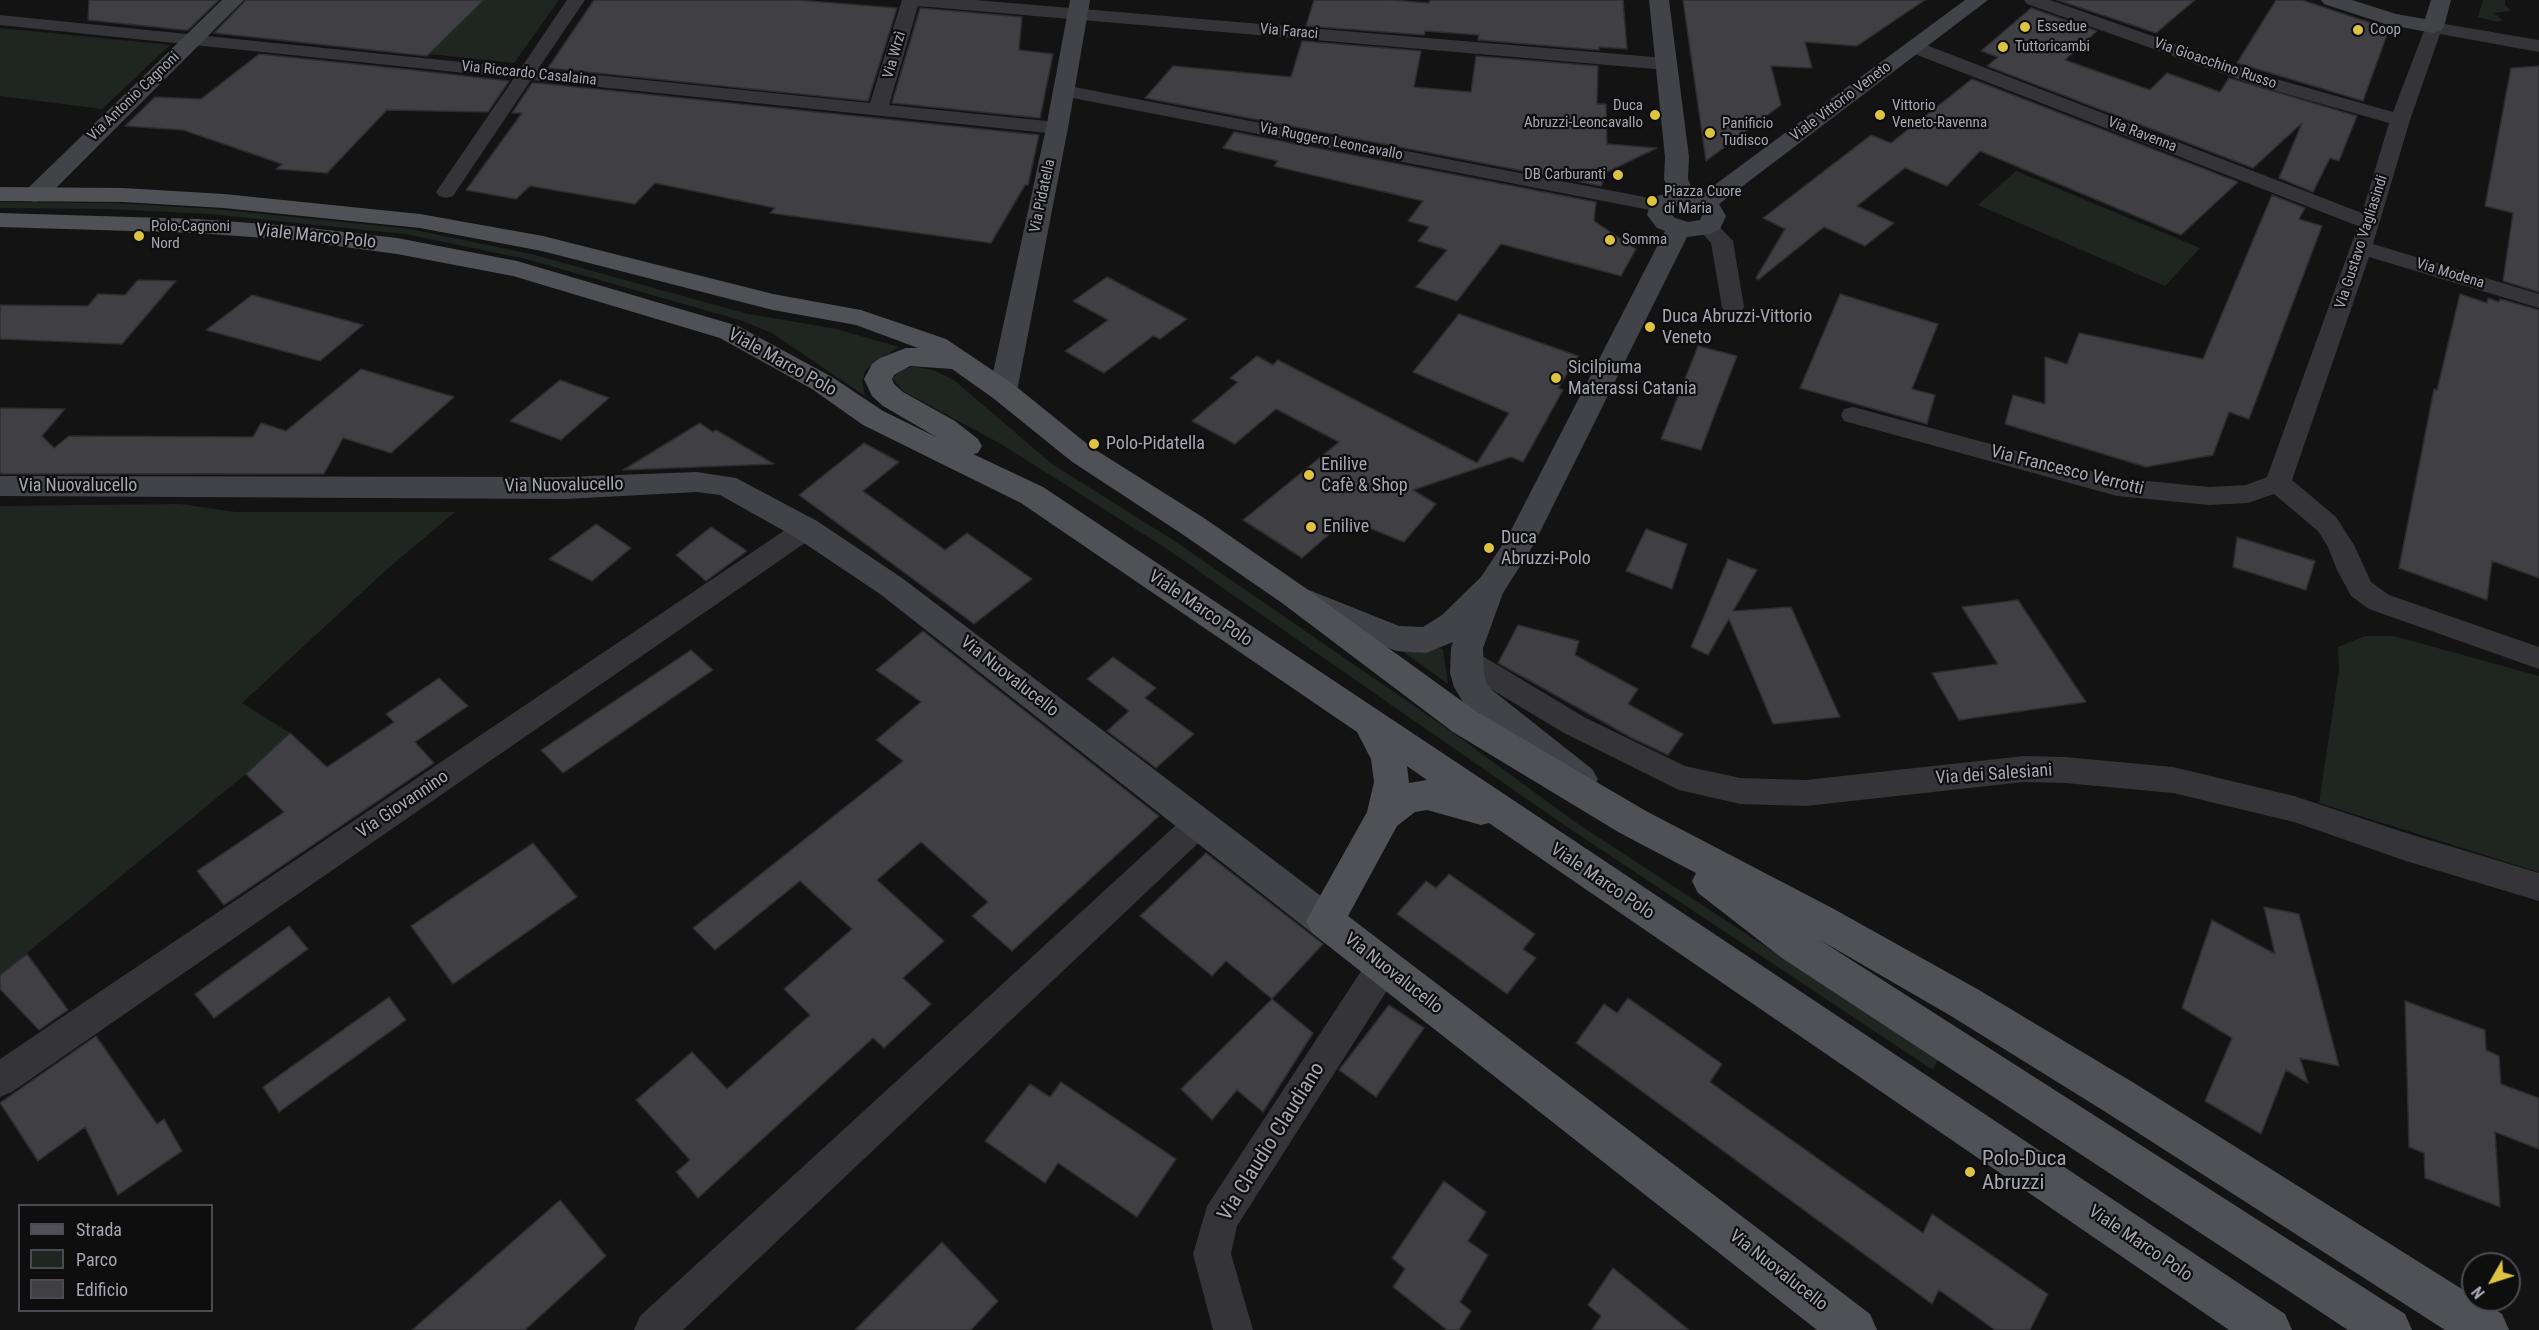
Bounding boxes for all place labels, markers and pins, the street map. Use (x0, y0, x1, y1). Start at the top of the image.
place label: Essedue (2037, 18, 2087, 36)
marker: Essedue (2018, 20, 2032, 34)
place label: Coop (2370, 21, 2401, 39)
marker: Coop (2351, 23, 2365, 37)
place label: Tuttoricambi (2015, 38, 2090, 56)
marker: Tuttoricambi (1996, 40, 2010, 54)
place label: Duca Abruzzi-Leoncavallo (1524, 97, 1643, 132)
place label: Vittorio Veneto-Ravenna (1892, 97, 1987, 132)
marker: Duca Abruzzi-Leoncavallo (1648, 108, 1662, 122)
marker: Vittorio Veneto-Ravenna (1873, 108, 1887, 122)
place label: Panificio Tudisco (1722, 115, 1773, 150)
marker: Panificio Tudisco (1703, 126, 1717, 140)
place label: DB Carburanti (1524, 166, 1606, 184)
marker: DB Carburanti (1611, 168, 1625, 182)
place label: Piazza Cuore di Maria (1664, 183, 1741, 218)
marker: Piazza Cuore di Maria (1645, 194, 1659, 208)
place label: Polo-Cagnoni Nord (151, 218, 230, 253)
marker: Polo-Cagnoni Nord (132, 229, 146, 243)
place label: Somma (1622, 231, 1667, 249)
marker: Somma (1603, 233, 1617, 247)
place label: Duca Abruzzi-Vittorio Veneto (1662, 306, 1812, 348)
marker: Duca Abruzzi-Vittorio Veneto (1643, 320, 1657, 334)
place label: Sicilpiuma Materassi Catania (1568, 357, 1697, 400)
marker: Sicilpiuma Materassi Catania (1549, 371, 1563, 385)
place label: Polo-Pidatella (1106, 433, 1205, 455)
marker: Polo-Pidatella (1087, 437, 1101, 451)
place label: Enilive Cafè & Shop (1321, 454, 1408, 496)
marker: Enilive Cafè & Shop (1302, 468, 1316, 482)
place label: Enilive (1323, 516, 1369, 538)
marker: Enilive (1304, 520, 1318, 534)
place label: Duca Abruzzi-Polo (1501, 527, 1591, 570)
marker: Duca Abruzzi-Polo (1482, 541, 1496, 555)
place label: Polo-Duca Abruzzi (1982, 1147, 2067, 1197)
marker: Polo-Duca Abruzzi (1963, 1165, 1977, 1179)

